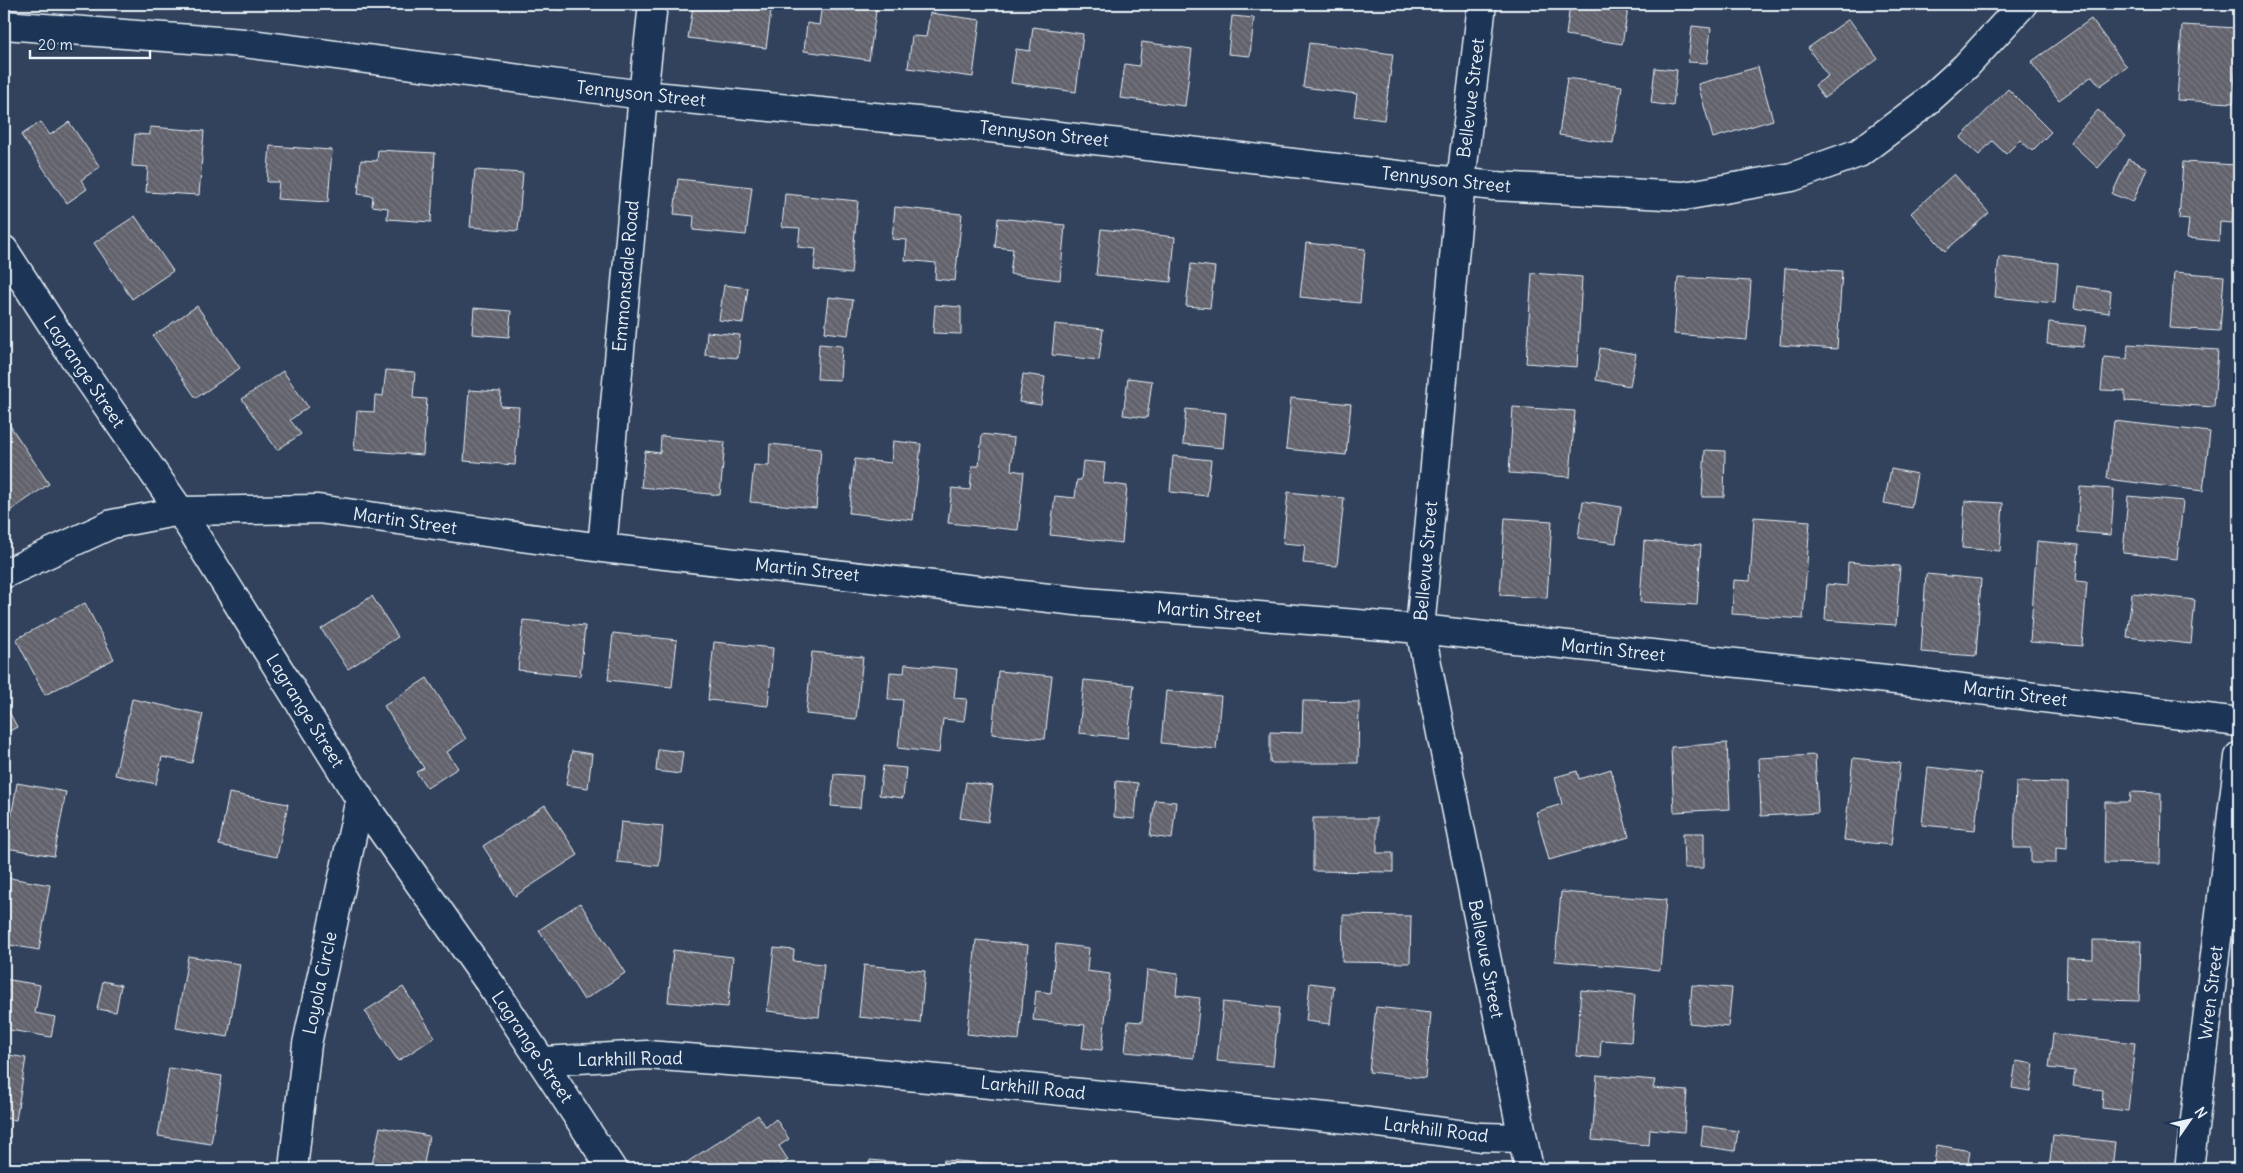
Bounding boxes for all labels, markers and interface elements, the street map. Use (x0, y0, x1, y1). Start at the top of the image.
scale bar (30, 28, 150, 60)
text: 20 m (38, 35, 73, 54)
street label: Bellevue Street (1452, 37, 1489, 159)
street label: Tennyson Street (575, 75, 707, 112)
street label: Tennyson Street (978, 115, 1110, 152)
street label: Tennyson Street (1380, 161, 1512, 198)
street label: Emmonsdale Road (607, 199, 644, 353)
street label: Lagrange Street (39, 311, 130, 432)
street label: Bellevue Street (1409, 500, 1442, 622)
street label: Martin Street (352, 502, 459, 539)
street label: Martin Street (754, 553, 860, 586)
street label: Martin Street (1156, 595, 1262, 628)
street label: Martin Street (1560, 633, 1666, 666)
street label: Lagrange Street (261, 650, 350, 772)
street label: Martin Street (1962, 676, 2069, 711)
street label: Bellevue Street (1464, 898, 1509, 1020)
street label: Loyola Circle (297, 929, 342, 1036)
street label: Wren Street (2193, 944, 2228, 1042)
street label: Lagrange Street (487, 986, 578, 1107)
street label: Larkhill Road (577, 1046, 683, 1071)
street label: Larkhill Road (979, 1071, 1087, 1104)
north arrow (2166, 1096, 2216, 1146)
text: N (2191, 1104, 2211, 1122)
street label: Larkhill Road (1382, 1112, 1490, 1147)

